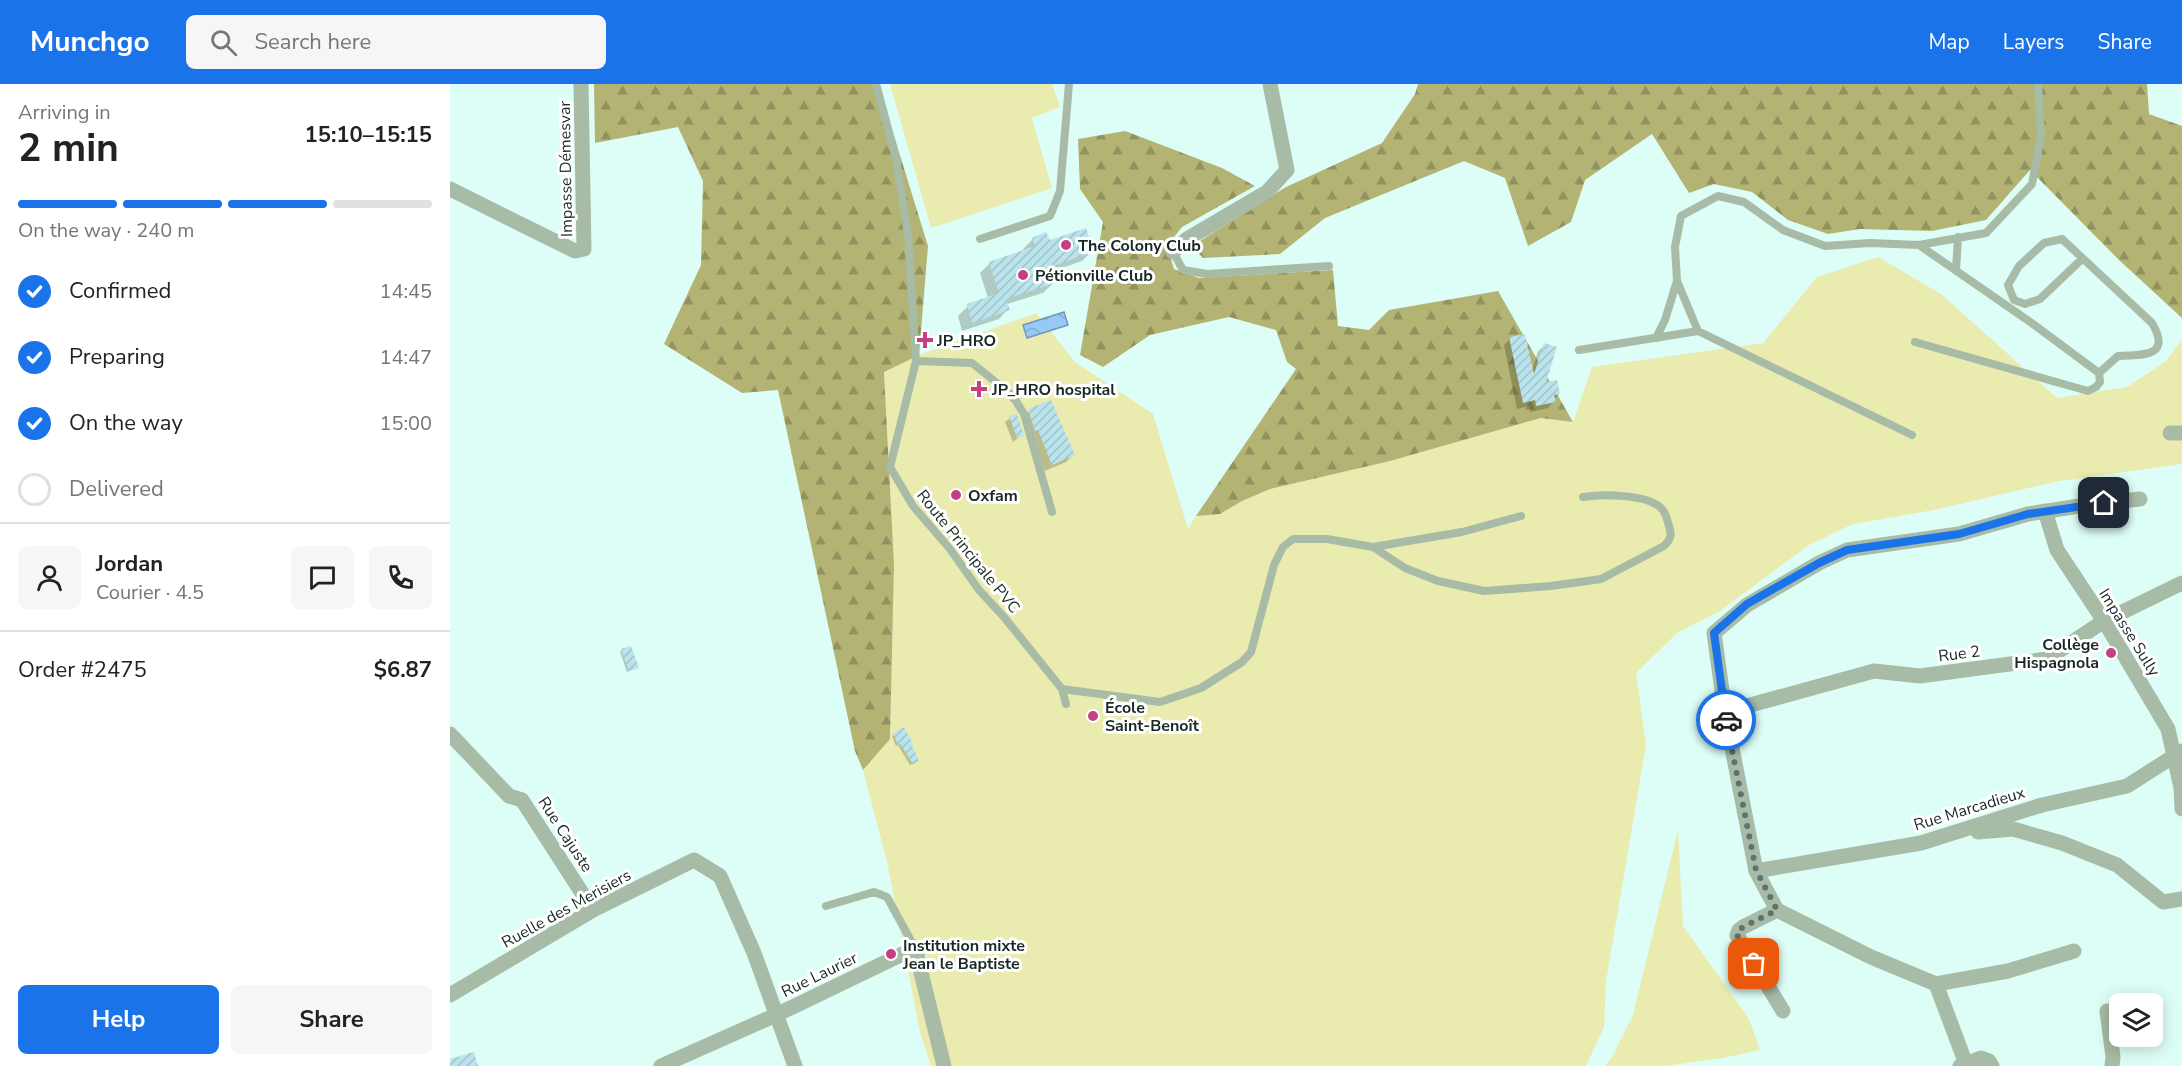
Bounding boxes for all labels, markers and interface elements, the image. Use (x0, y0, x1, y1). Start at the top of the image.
search box (186, 15, 606, 69)
text: Munchgo (30, 23, 150, 61)
icon: search (207, 26, 240, 59)
text: Search here (255, 27, 371, 57)
text: Map (1928, 28, 1970, 56)
text: Layers (2003, 28, 2064, 56)
text: Share (2097, 28, 2152, 56)
text: Arriving in (18, 99, 111, 126)
street label: Impasse Démesvar (554, 101, 578, 237)
text: 15:10–15:15 (304, 120, 432, 150)
text: 2 min (18, 122, 119, 175)
text: On the way · 240 m (18, 217, 194, 244)
place label: The Colony Club (1078, 235, 1201, 257)
marker: The Colony Club (1059, 238, 1073, 252)
place label: Pétionville Club (1035, 265, 1153, 287)
marker: Pétionville Club (1016, 268, 1030, 282)
icon: check (18, 275, 51, 308)
text: Confirmed (69, 276, 171, 306)
text: 14:45 (379, 278, 432, 305)
place label: JP_HRO (936, 330, 996, 352)
marker: JP_HRO (918, 333, 932, 347)
icon: check (18, 341, 51, 374)
text: Preparing (69, 342, 165, 372)
text: 14:47 (379, 344, 432, 371)
place label: JP_HRO hospital (991, 379, 1115, 401)
marker: JP_HRO hospital (970, 380, 988, 398)
icon: check (18, 407, 51, 440)
text: On the way (69, 408, 183, 438)
text: 15:00 (379, 410, 432, 437)
text: Delivered (69, 474, 164, 504)
pin (2078, 477, 2129, 528)
street label: Route Principale PVC (912, 485, 1025, 618)
place label: Oxfam (968, 485, 1018, 507)
icon: home (2087, 486, 2120, 519)
marker: Oxfam (949, 488, 963, 502)
button: person (18, 546, 81, 609)
button: chat (291, 546, 354, 609)
button: phone (369, 546, 432, 609)
text: Jordan (96, 549, 163, 579)
text: Courier · 4.5 (96, 579, 204, 606)
street label: Impasse Sully (2093, 584, 2165, 681)
place label: Collège Hispagnola (2014, 634, 2099, 674)
street label: Rue 2 (1937, 641, 1981, 667)
marker: Collège Hispagnola (2104, 646, 2118, 660)
text: Order #2475 (18, 655, 147, 685)
text: $6.87 (374, 655, 432, 685)
courier (1696, 690, 1756, 750)
place label: École Saint-Benoît (1105, 697, 1200, 737)
icon: car (1710, 704, 1743, 737)
marker: École Saint-Benoît (1086, 709, 1100, 723)
street label: Rue Marcadieux (1911, 781, 2028, 836)
street label: Rue Cajuste (533, 793, 598, 876)
street label: Ruelle des Merisiers (498, 864, 635, 954)
place label: Institution mixte Jean le Baptiste (902, 935, 1025, 975)
pin (1728, 938, 1779, 989)
street label: Rue Laurier (778, 947, 861, 1003)
marker: Institution mixte Jean le Baptiste (884, 947, 898, 961)
icon: bag (1737, 947, 1770, 980)
button: Help (18, 985, 219, 1054)
button: Share (231, 985, 432, 1054)
map controls (2109, 993, 2163, 1047)
button: layers (2109, 993, 2163, 1047)

